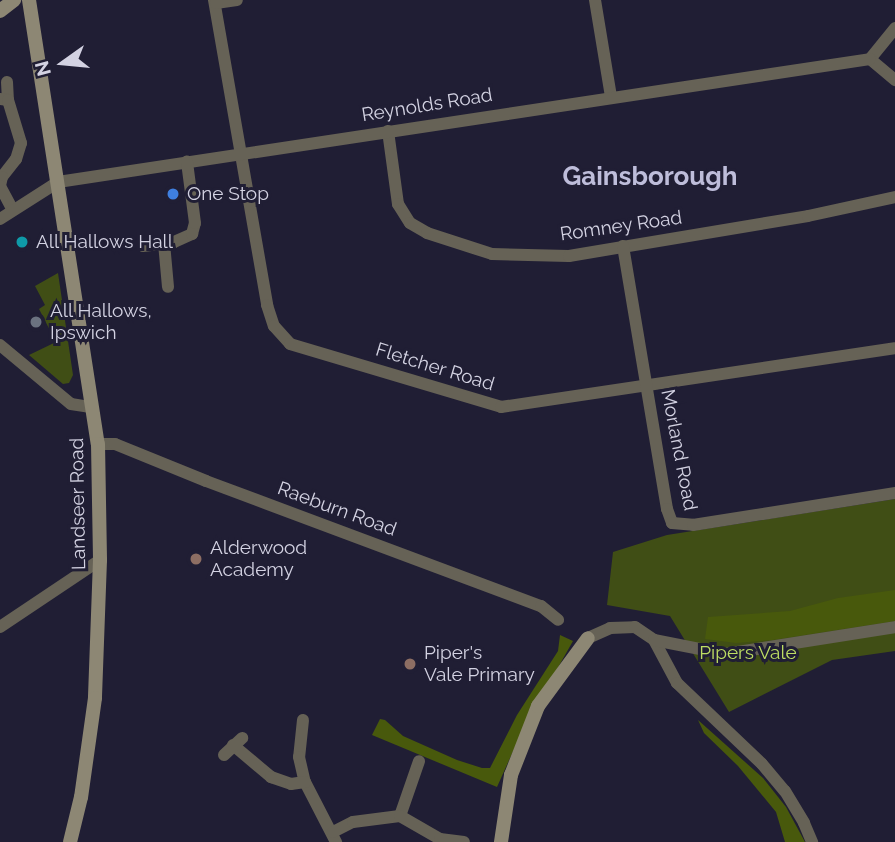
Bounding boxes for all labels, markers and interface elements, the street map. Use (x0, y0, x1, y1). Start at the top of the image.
north arrow (28, 28, 98, 98)
text: N (30, 59, 55, 78)
street label: Reynolds Road (360, 83, 494, 127)
district label: Gainsborough (562, 161, 738, 193)
place label: One Stop (187, 183, 269, 205)
marker: One Stop (165, 186, 181, 202)
street label: Romney Road (558, 206, 684, 246)
place label: All Hallows Hall (36, 231, 173, 253)
marker: All Hallows Hall (14, 234, 30, 250)
place label: All Hallows, Ipswich (50, 300, 152, 344)
marker: All Hallows, Ipswich (28, 314, 44, 330)
street label: Fletcher Road (373, 338, 497, 396)
street label: Morland Road (656, 387, 702, 513)
street label: Landseer Road (65, 437, 91, 571)
street label: Raeburn Road (274, 477, 400, 541)
place label: Alderwood Academy (210, 537, 307, 581)
marker: Alderwood Academy (188, 551, 204, 567)
place label: Piper's Vale Primary (424, 642, 535, 686)
park label: Pipers Vale (699, 642, 797, 664)
marker: Piper's Vale Primary (402, 656, 418, 672)

